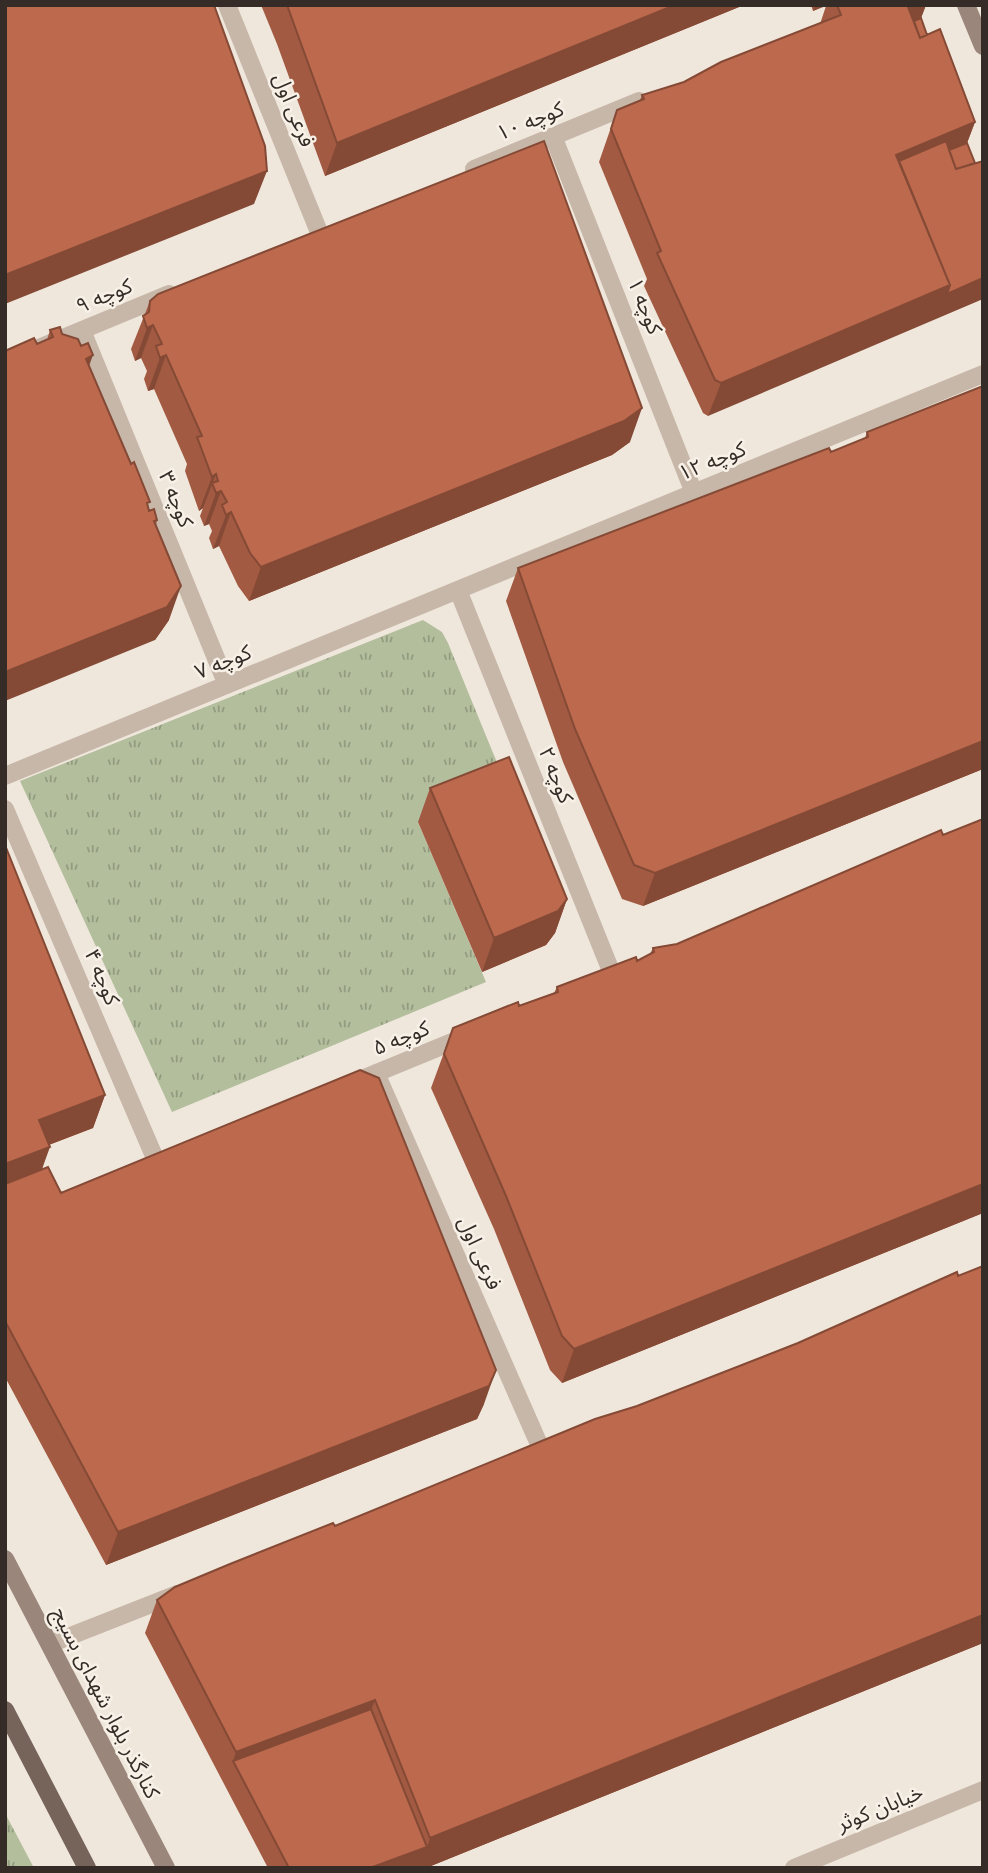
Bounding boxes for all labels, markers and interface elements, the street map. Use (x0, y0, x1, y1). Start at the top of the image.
street label: فرعی اول (268, 69, 321, 150)
street label: کوچه ۱۰ (492, 96, 568, 146)
street label: کوچه ۹ (72, 272, 136, 319)
street label: کوچه ۱ (622, 274, 668, 338)
street label: کوچه ۱۲ (674, 436, 750, 486)
street label: کوچه ۳ (153, 467, 199, 531)
street label: کوچه ۷ (191, 639, 255, 685)
street label: کوچه ۲ (533, 743, 579, 807)
street label: کوچه ۴ (79, 945, 126, 1009)
street label: کوچه ۵ (369, 1015, 433, 1061)
street label: فرعی اول (453, 1212, 508, 1293)
street label: کنارگذر بلوار شهدای بسیج (45, 1603, 166, 1804)
street label: خیابان کوثر (832, 1779, 927, 1837)

